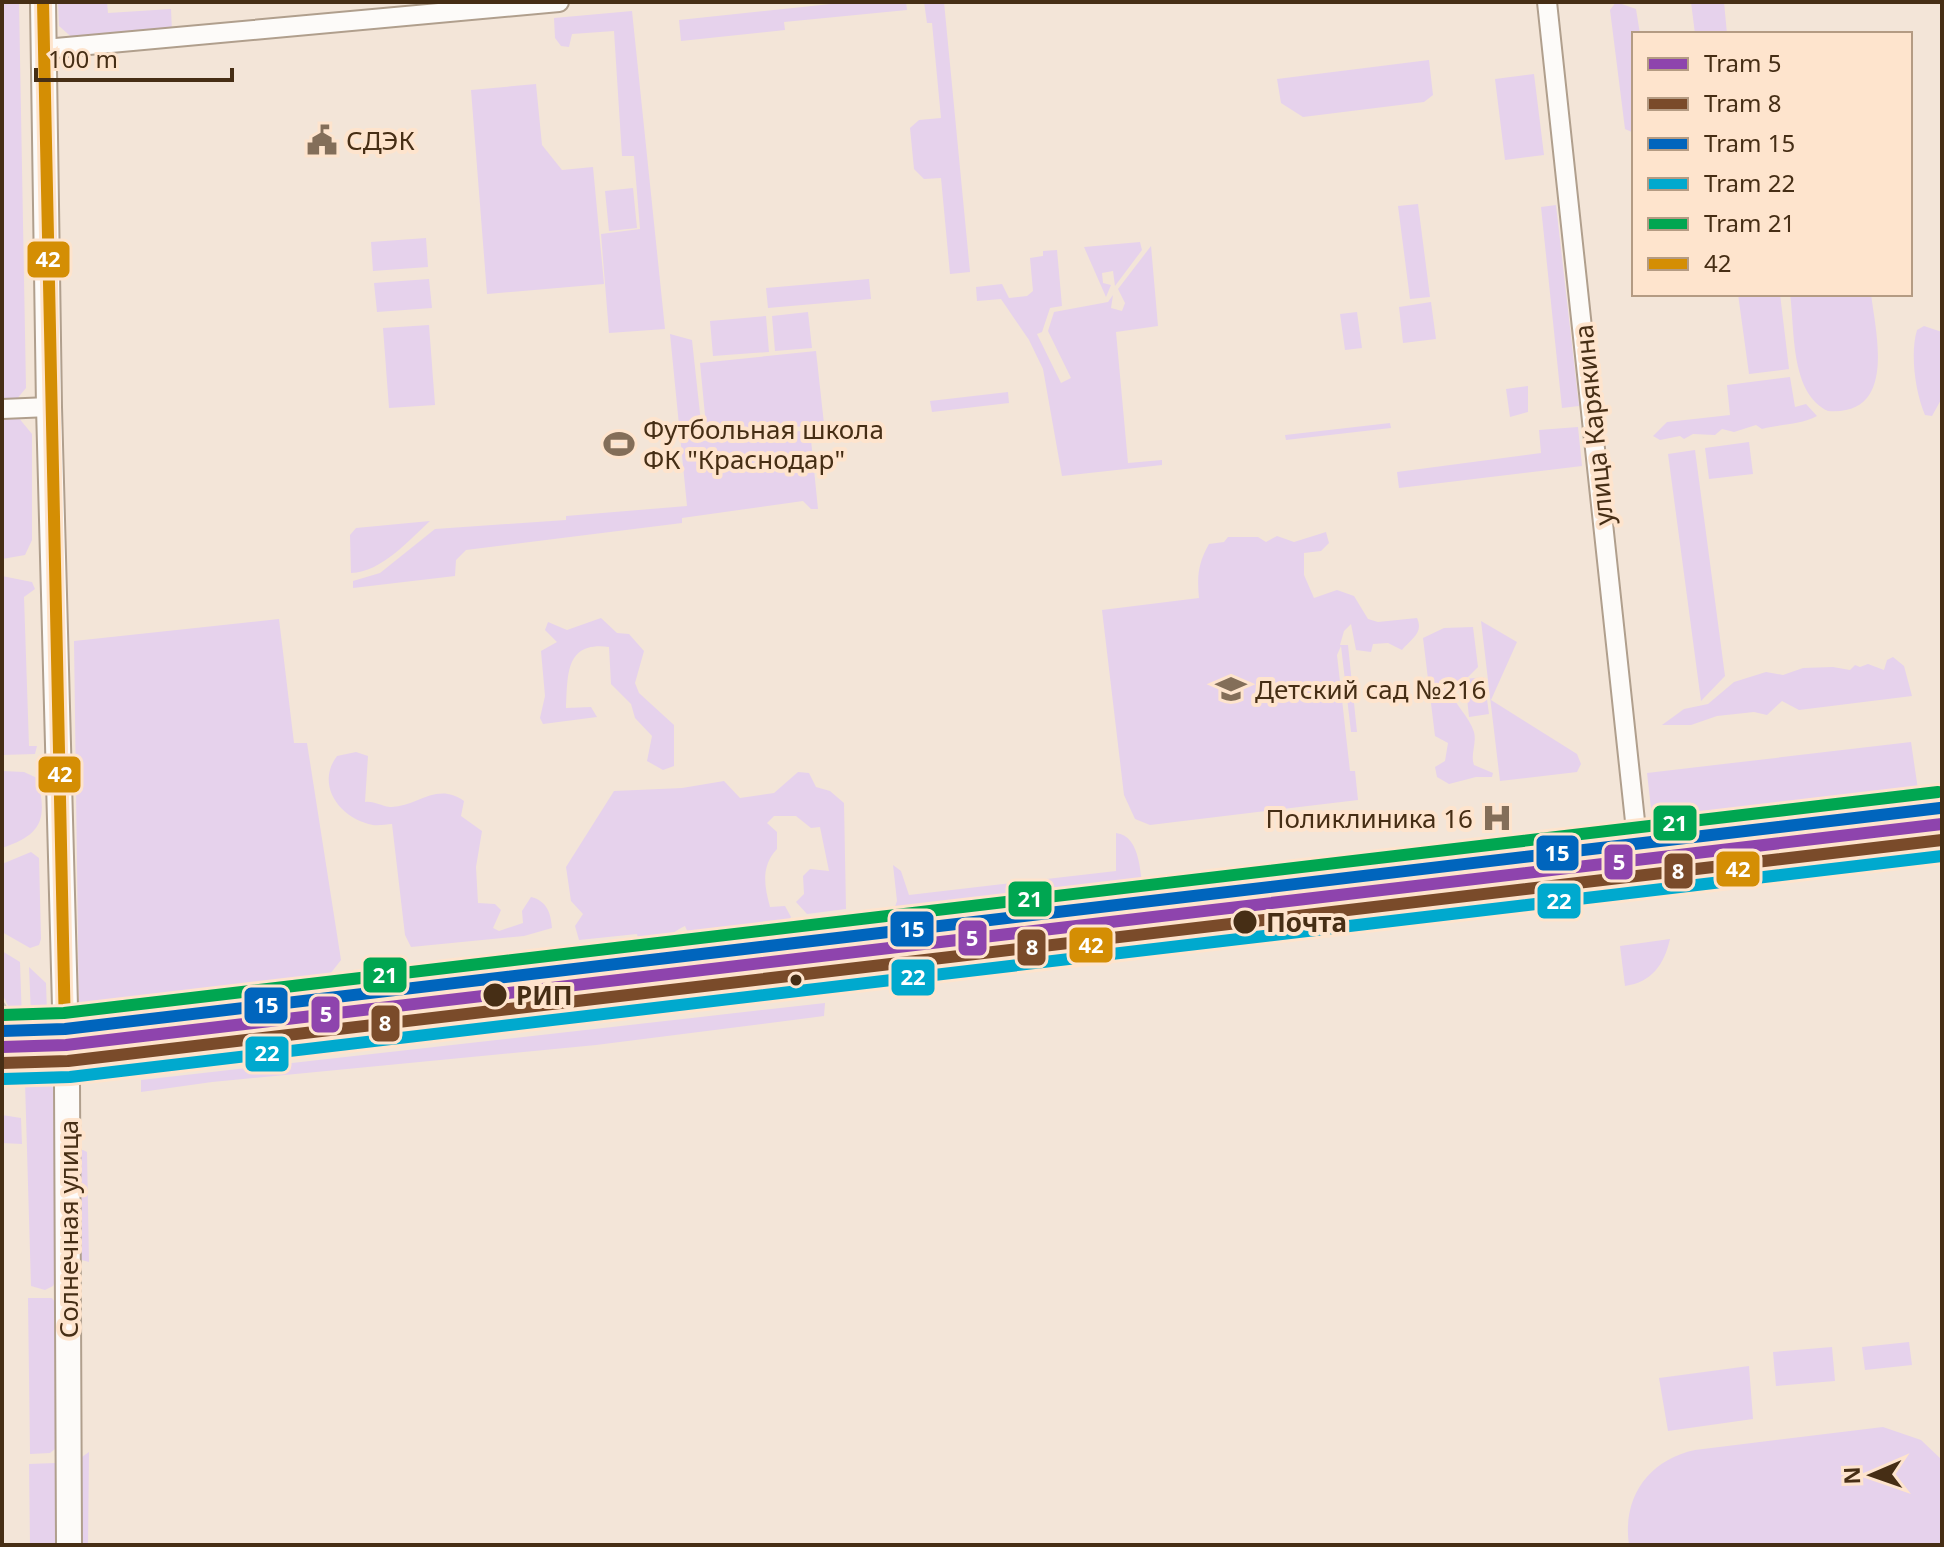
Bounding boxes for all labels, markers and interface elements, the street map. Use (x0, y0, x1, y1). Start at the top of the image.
scale bar (36, 32, 232, 82)
legend (1632, 32, 1912, 296)
text: 100 m (48, 42, 118, 75)
text: Tram 5 (1704, 46, 1781, 79)
text: Tram 8 (1704, 86, 1781, 119)
place label: СДЭК (346, 122, 415, 158)
public building icon: СДЭК (305, 123, 339, 157)
text: Tram 15 (1704, 126, 1795, 159)
text: Tram 22 (1704, 166, 1795, 199)
text: Tram 21 (1704, 206, 1795, 239)
line badge: 42 (26, 240, 71, 279)
text: 42 (35, 243, 61, 273)
text: 42 (1704, 246, 1731, 279)
street label: улица Карякина (1565, 323, 1621, 527)
place label: Футбольная школа ФК "Краснодар" (643, 411, 884, 477)
sports icon: Футбольная школа ФК "Краснодар" (602, 427, 636, 461)
place label: Детский сад №216 (1255, 671, 1486, 707)
school or university icon: Детский сад №216 (1214, 672, 1248, 706)
line badge: 42 (37, 755, 82, 794)
text: 42 (47, 758, 73, 788)
place label: Поликлиника 16 (1266, 800, 1473, 836)
hospital icon: Поликлиника 16 (1480, 801, 1514, 835)
line badge: 21 (1652, 804, 1698, 842)
text: 21 (1662, 807, 1688, 837)
line badge: 15 (1535, 834, 1580, 872)
text: 15 (1544, 837, 1570, 867)
line badge: 5 (1603, 843, 1634, 881)
text: 5 (1613, 846, 1625, 876)
line badge: 42 (1715, 850, 1761, 888)
line badge: 8 (1663, 852, 1694, 890)
text: 42 (1725, 853, 1751, 883)
text: 8 (1672, 855, 1684, 885)
line badge: 21 (1007, 880, 1053, 918)
line badge: 22 (1536, 882, 1582, 920)
text: 21 (1017, 883, 1043, 913)
text: 22 (1546, 885, 1572, 915)
place label: Почта (1266, 904, 1347, 940)
marker: Почта (1231, 908, 1259, 936)
line badge: 15 (889, 910, 935, 948)
text: 15 (899, 913, 925, 943)
line badge: 5 (957, 919, 988, 957)
text: 5 (966, 922, 978, 952)
line badge: 42 (1068, 926, 1114, 964)
line badge: 8 (1016, 928, 1047, 967)
text: 42 (1078, 929, 1104, 959)
text: 8 (1026, 931, 1038, 961)
line badge: 21 (362, 956, 408, 994)
line badge: 22 (890, 958, 936, 997)
text: 21 (372, 959, 398, 989)
text: 22 (900, 961, 926, 991)
unlabelled marker (788, 972, 804, 988)
place label: РИП (516, 977, 573, 1013)
marker: РИП (481, 981, 509, 1009)
line badge: 15 (243, 986, 289, 1025)
text: 15 (253, 989, 279, 1019)
line badge: 5 (310, 995, 341, 1034)
text: 5 (320, 998, 332, 1028)
line badge: 8 (370, 1004, 401, 1043)
text: 8 (379, 1007, 391, 1037)
line badge: 22 (244, 1035, 290, 1073)
text: 22 (254, 1037, 280, 1067)
street label: Солнечная улица (50, 1120, 86, 1338)
north arrow (1832, 1435, 1912, 1515)
text: N (1836, 1466, 1866, 1485)

